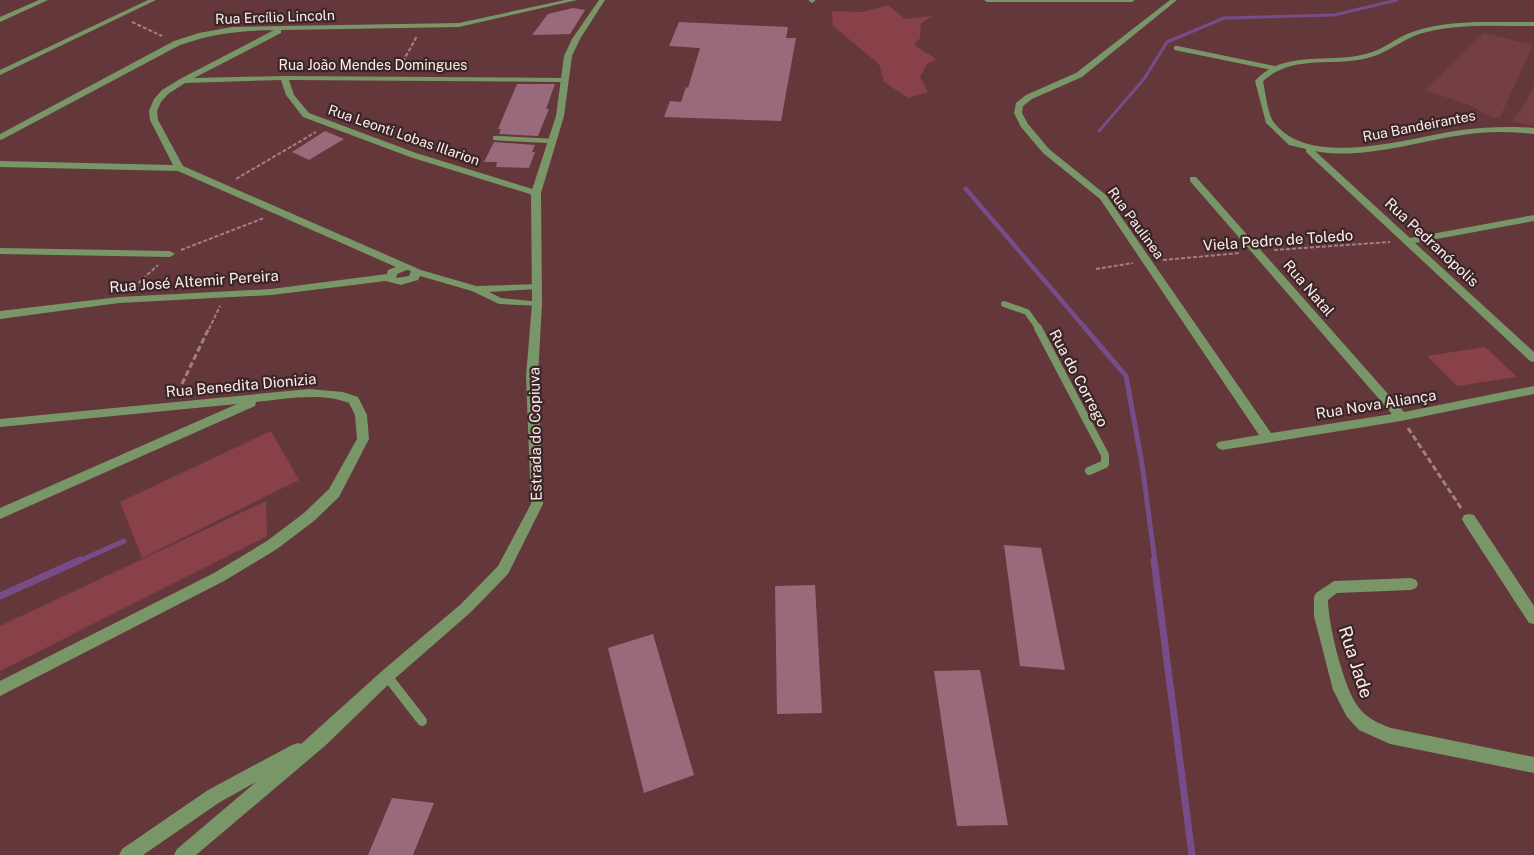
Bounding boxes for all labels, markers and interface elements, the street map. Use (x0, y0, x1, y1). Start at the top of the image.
street label: Rua Ercílio Lincoln (215, 7, 335, 27)
street label: Rua João Mendes Domingues (279, 57, 467, 73)
street label: Rua Leonti Lobas Illarion (326, 102, 482, 168)
street label: Rua Bandeirantes (1361, 107, 1477, 145)
street label: Rua Paulinea (1105, 184, 1167, 262)
street label: Rua Pedranópolis (1382, 194, 1482, 290)
street label: Viela Pedro de Toledo (1202, 226, 1354, 254)
street label: Rua Natal (1280, 257, 1338, 319)
street label: Rua José Altemir Pereira (109, 267, 279, 295)
street label: Rua do Corrego (1046, 326, 1112, 430)
street label: Estrada do Copiuva (525, 367, 545, 501)
street label: Rua Benedita Dionizia (165, 370, 317, 400)
street label: Rua Nova Aliança (1315, 386, 1437, 422)
street label: Rua Jade (1334, 623, 1378, 701)

